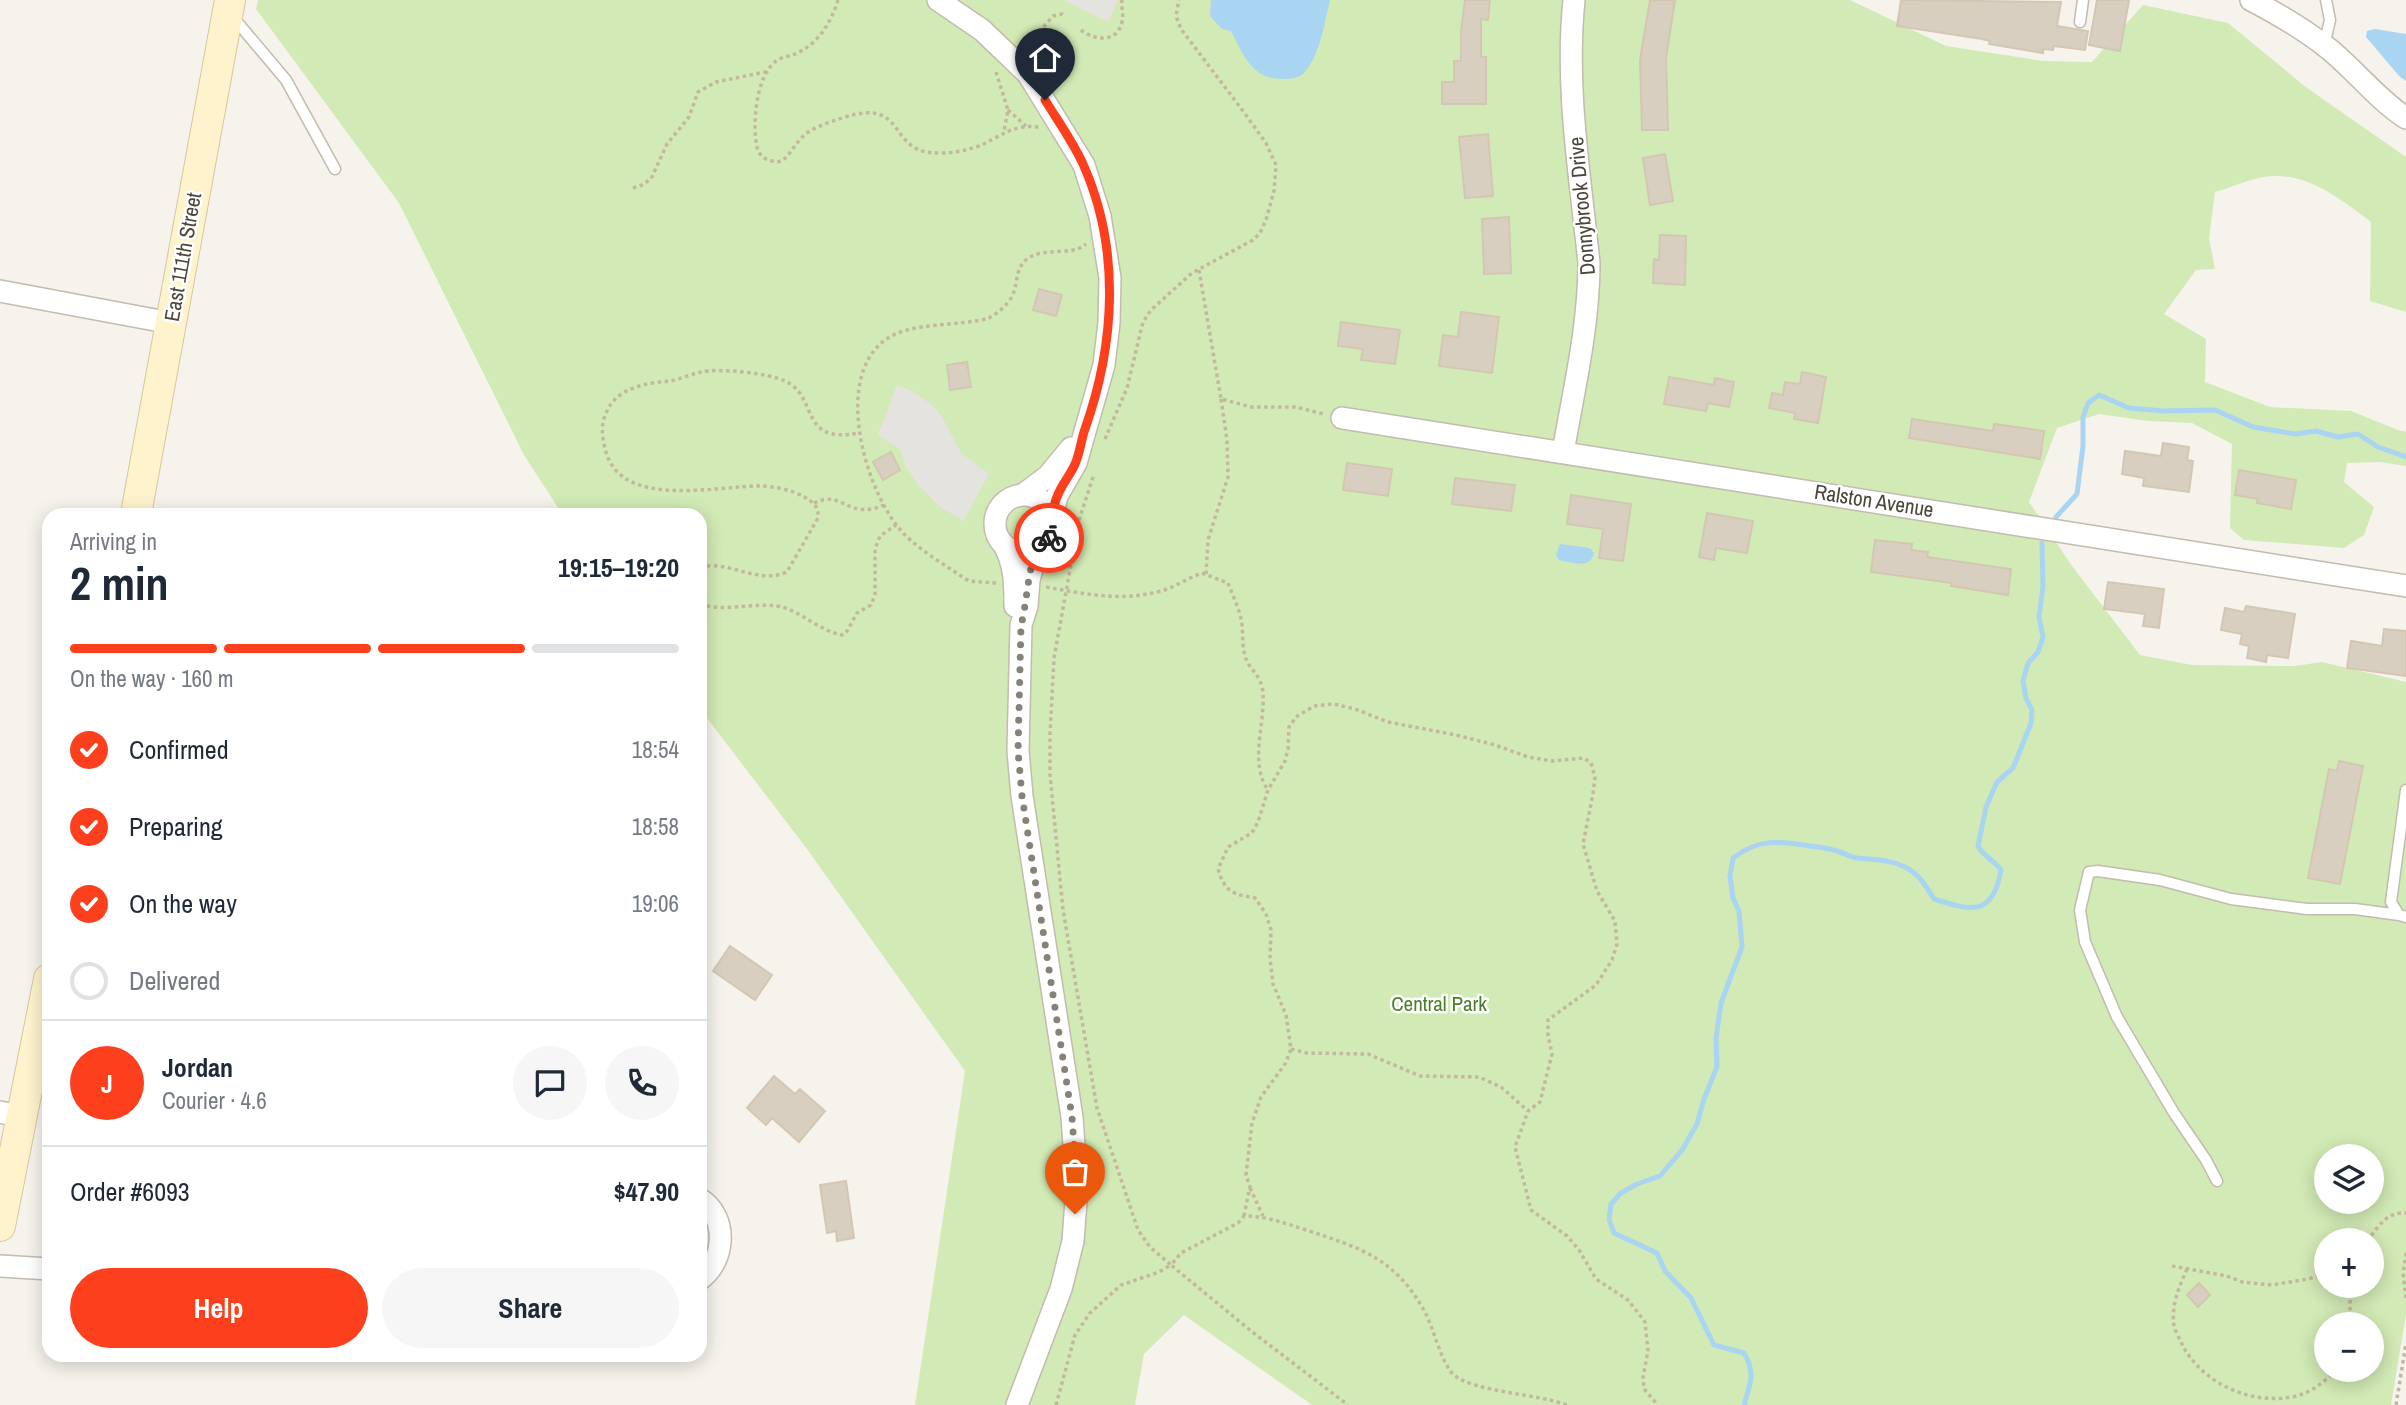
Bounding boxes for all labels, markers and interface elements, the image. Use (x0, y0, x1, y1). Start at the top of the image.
pin (1015, 28, 1075, 100)
icon: home (1026, 39, 1064, 77)
street label: Donnybrook Drive (1561, 136, 1602, 276)
street label: East 111th Street (157, 190, 208, 324)
street label: Ralston Avenue (1812, 477, 1936, 524)
courier (1014, 503, 1084, 573)
icon: bike (1030, 519, 1068, 557)
text: Arriving in (70, 526, 157, 557)
text: 19:15–19:20 (558, 550, 679, 585)
text: 2 min (70, 552, 169, 614)
text: On the way · 160 m (70, 663, 234, 694)
icon: check (70, 731, 108, 769)
text: Confirmed (129, 732, 229, 767)
text: 18:54 (632, 734, 679, 765)
icon: check (70, 808, 108, 846)
text: Preparing (129, 809, 223, 844)
text: 18:58 (632, 811, 679, 842)
icon: check (70, 885, 108, 923)
text: On the way (129, 886, 237, 921)
text: 19:06 (632, 888, 679, 919)
text: Delivered (129, 963, 220, 998)
park label: Central Park (1391, 989, 1487, 1018)
button: chat (513, 1046, 587, 1120)
button: phone (605, 1046, 679, 1120)
text: Jordan (162, 1050, 233, 1085)
text: J (101, 1066, 113, 1101)
text: Courier · 4.6 (162, 1085, 267, 1116)
pin (1045, 1142, 1105, 1214)
map controls (2314, 1144, 2384, 1382)
button: layers (2314, 1144, 2384, 1214)
icon: bag (1056, 1153, 1094, 1191)
text: Order #6093 (70, 1174, 190, 1209)
text: $47.90 (614, 1174, 679, 1209)
button: + (2314, 1228, 2384, 1298)
button: Help (70, 1268, 368, 1348)
button: Share (382, 1268, 679, 1348)
button: − (2314, 1312, 2384, 1382)

